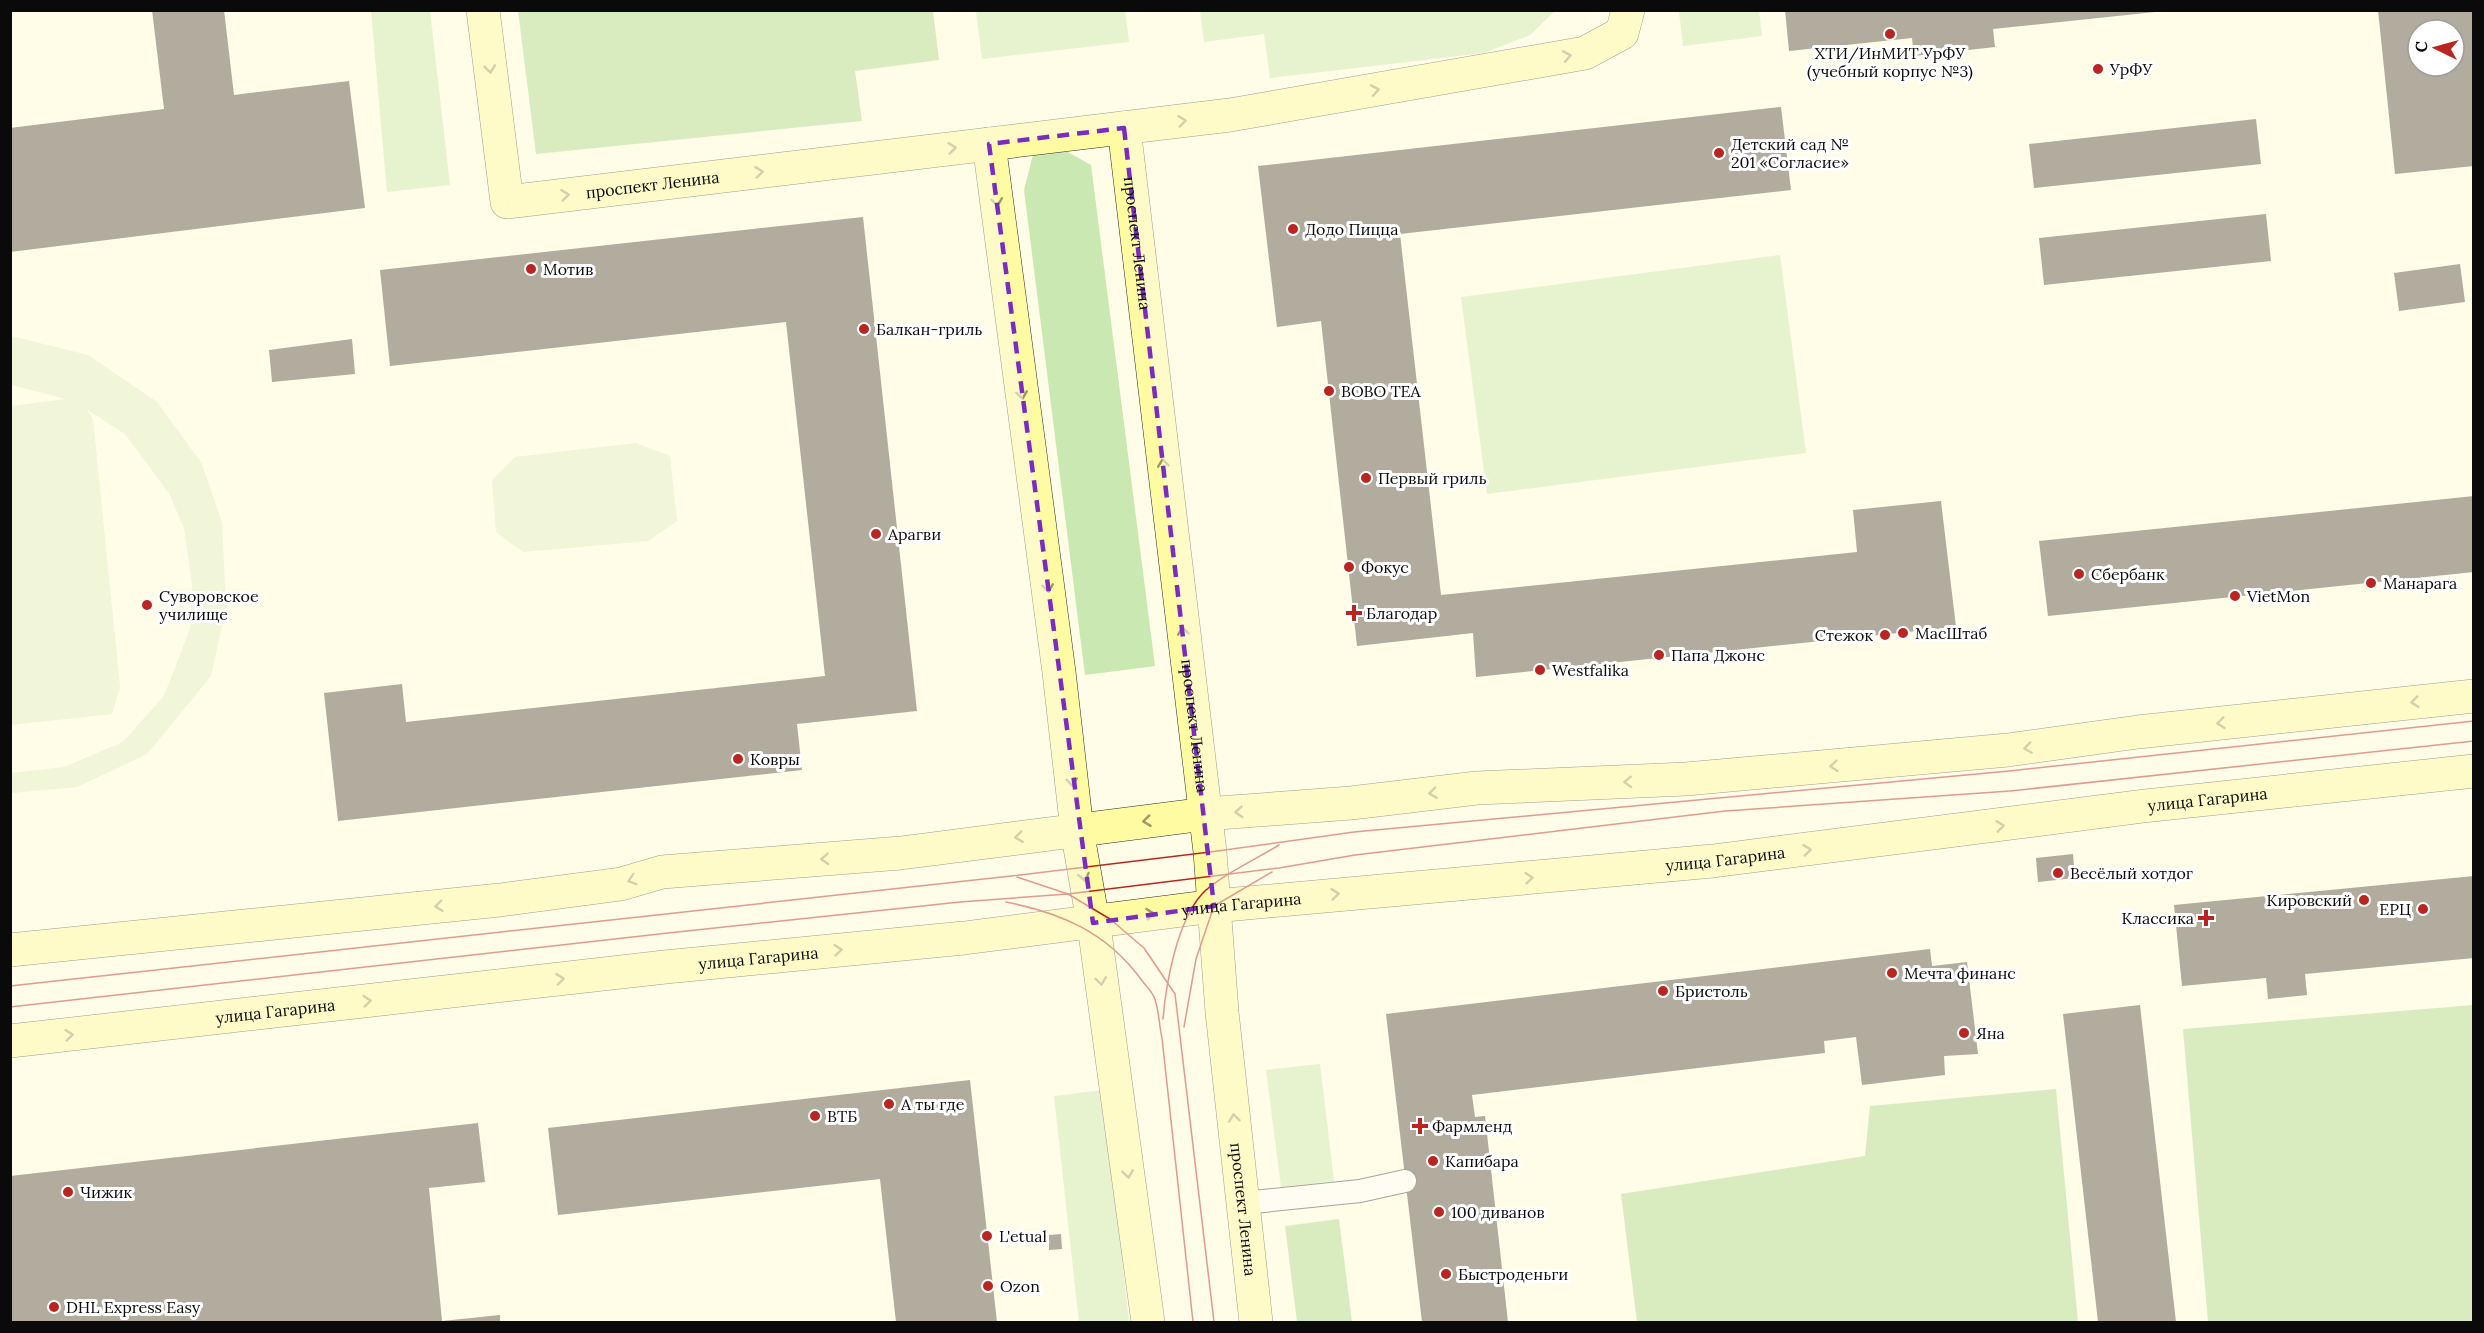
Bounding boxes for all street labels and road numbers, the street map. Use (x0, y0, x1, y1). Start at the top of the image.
street label: проспект Ленина (585, 167, 720, 202)
street label: проспект Ленина (1120, 175, 1156, 311)
street label: проспект Ленина (1177, 658, 1213, 794)
street label: улица Гагарина (2147, 783, 2268, 816)
street label: улица Гагарина (1664, 842, 1786, 875)
street label: улица Гагарина (1180, 888, 1302, 920)
street label: улица Гагарина (697, 942, 819, 974)
street label: улица Гагарина (214, 994, 336, 1028)
street label: проспект Ленина (1226, 1141, 1261, 1277)

